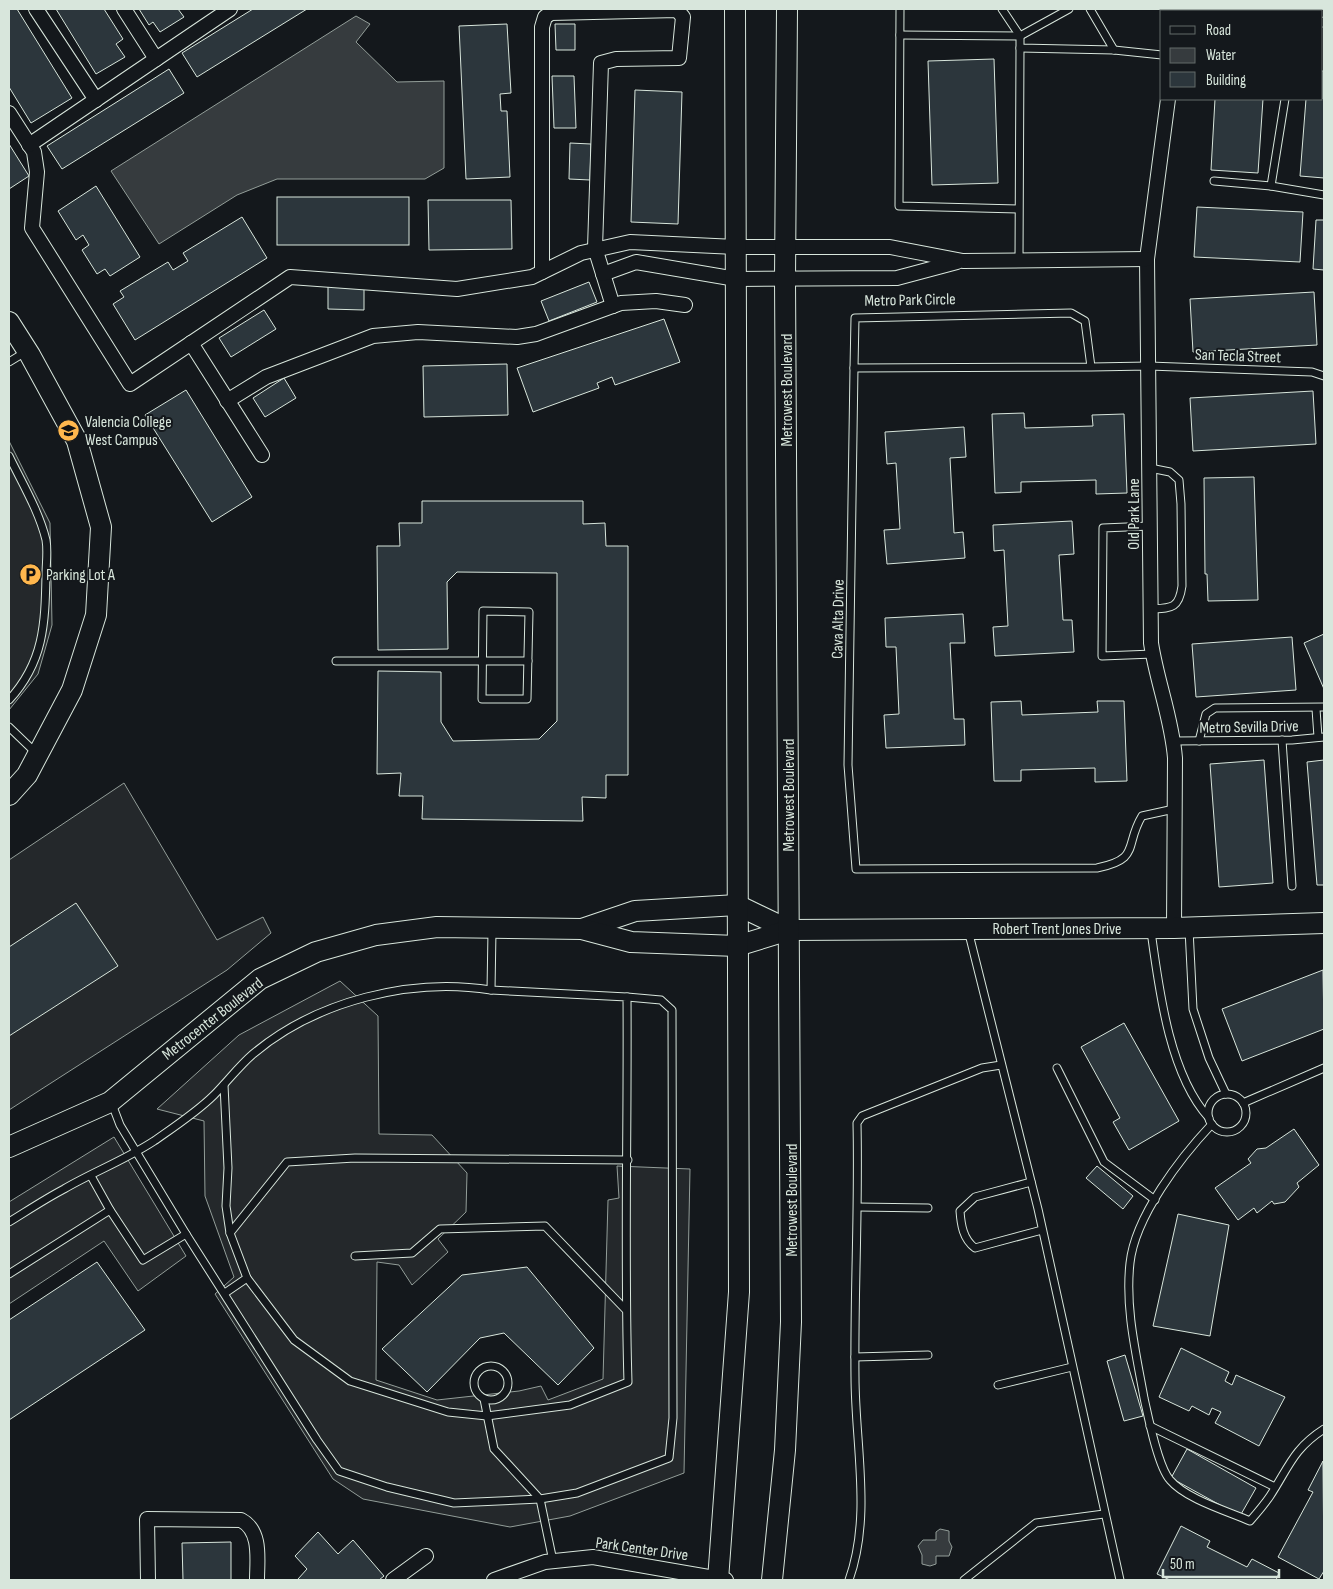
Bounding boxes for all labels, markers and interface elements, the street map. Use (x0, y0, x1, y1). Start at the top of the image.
legend (1160, 10, 1323, 100)
text: Road (1206, 21, 1231, 40)
text: Water (1206, 46, 1237, 65)
text: Building (1206, 71, 1246, 90)
street label: Metro Park Circle (864, 290, 956, 311)
street label: Metrowest Boulevard (778, 333, 797, 447)
street label: San Tecla Street (1195, 346, 1281, 367)
place label: Valencia College West Campus (85, 413, 172, 450)
school or university icon: Valencia College West Campus (57, 418, 81, 442)
street label: Old Park Lane (1125, 478, 1144, 550)
parking icon: Parking Lot A (18, 562, 42, 586)
place label: Parking Lot A (46, 566, 115, 585)
street label: Cava Alta Drive (828, 579, 849, 659)
street label: Metro Sevilla Drive (1199, 717, 1299, 738)
street label: Metrowest Boulevard (780, 738, 799, 852)
street label: Robert Trent Jones Drive (992, 920, 1122, 939)
street label: Metrocenter Boulevard (159, 974, 267, 1064)
street label: Metrowest Boulevard (783, 1143, 802, 1257)
street label: Park Center Drive (594, 1534, 689, 1565)
scale bar (1163, 1546, 1279, 1578)
text: 50 m (1170, 1555, 1195, 1574)

